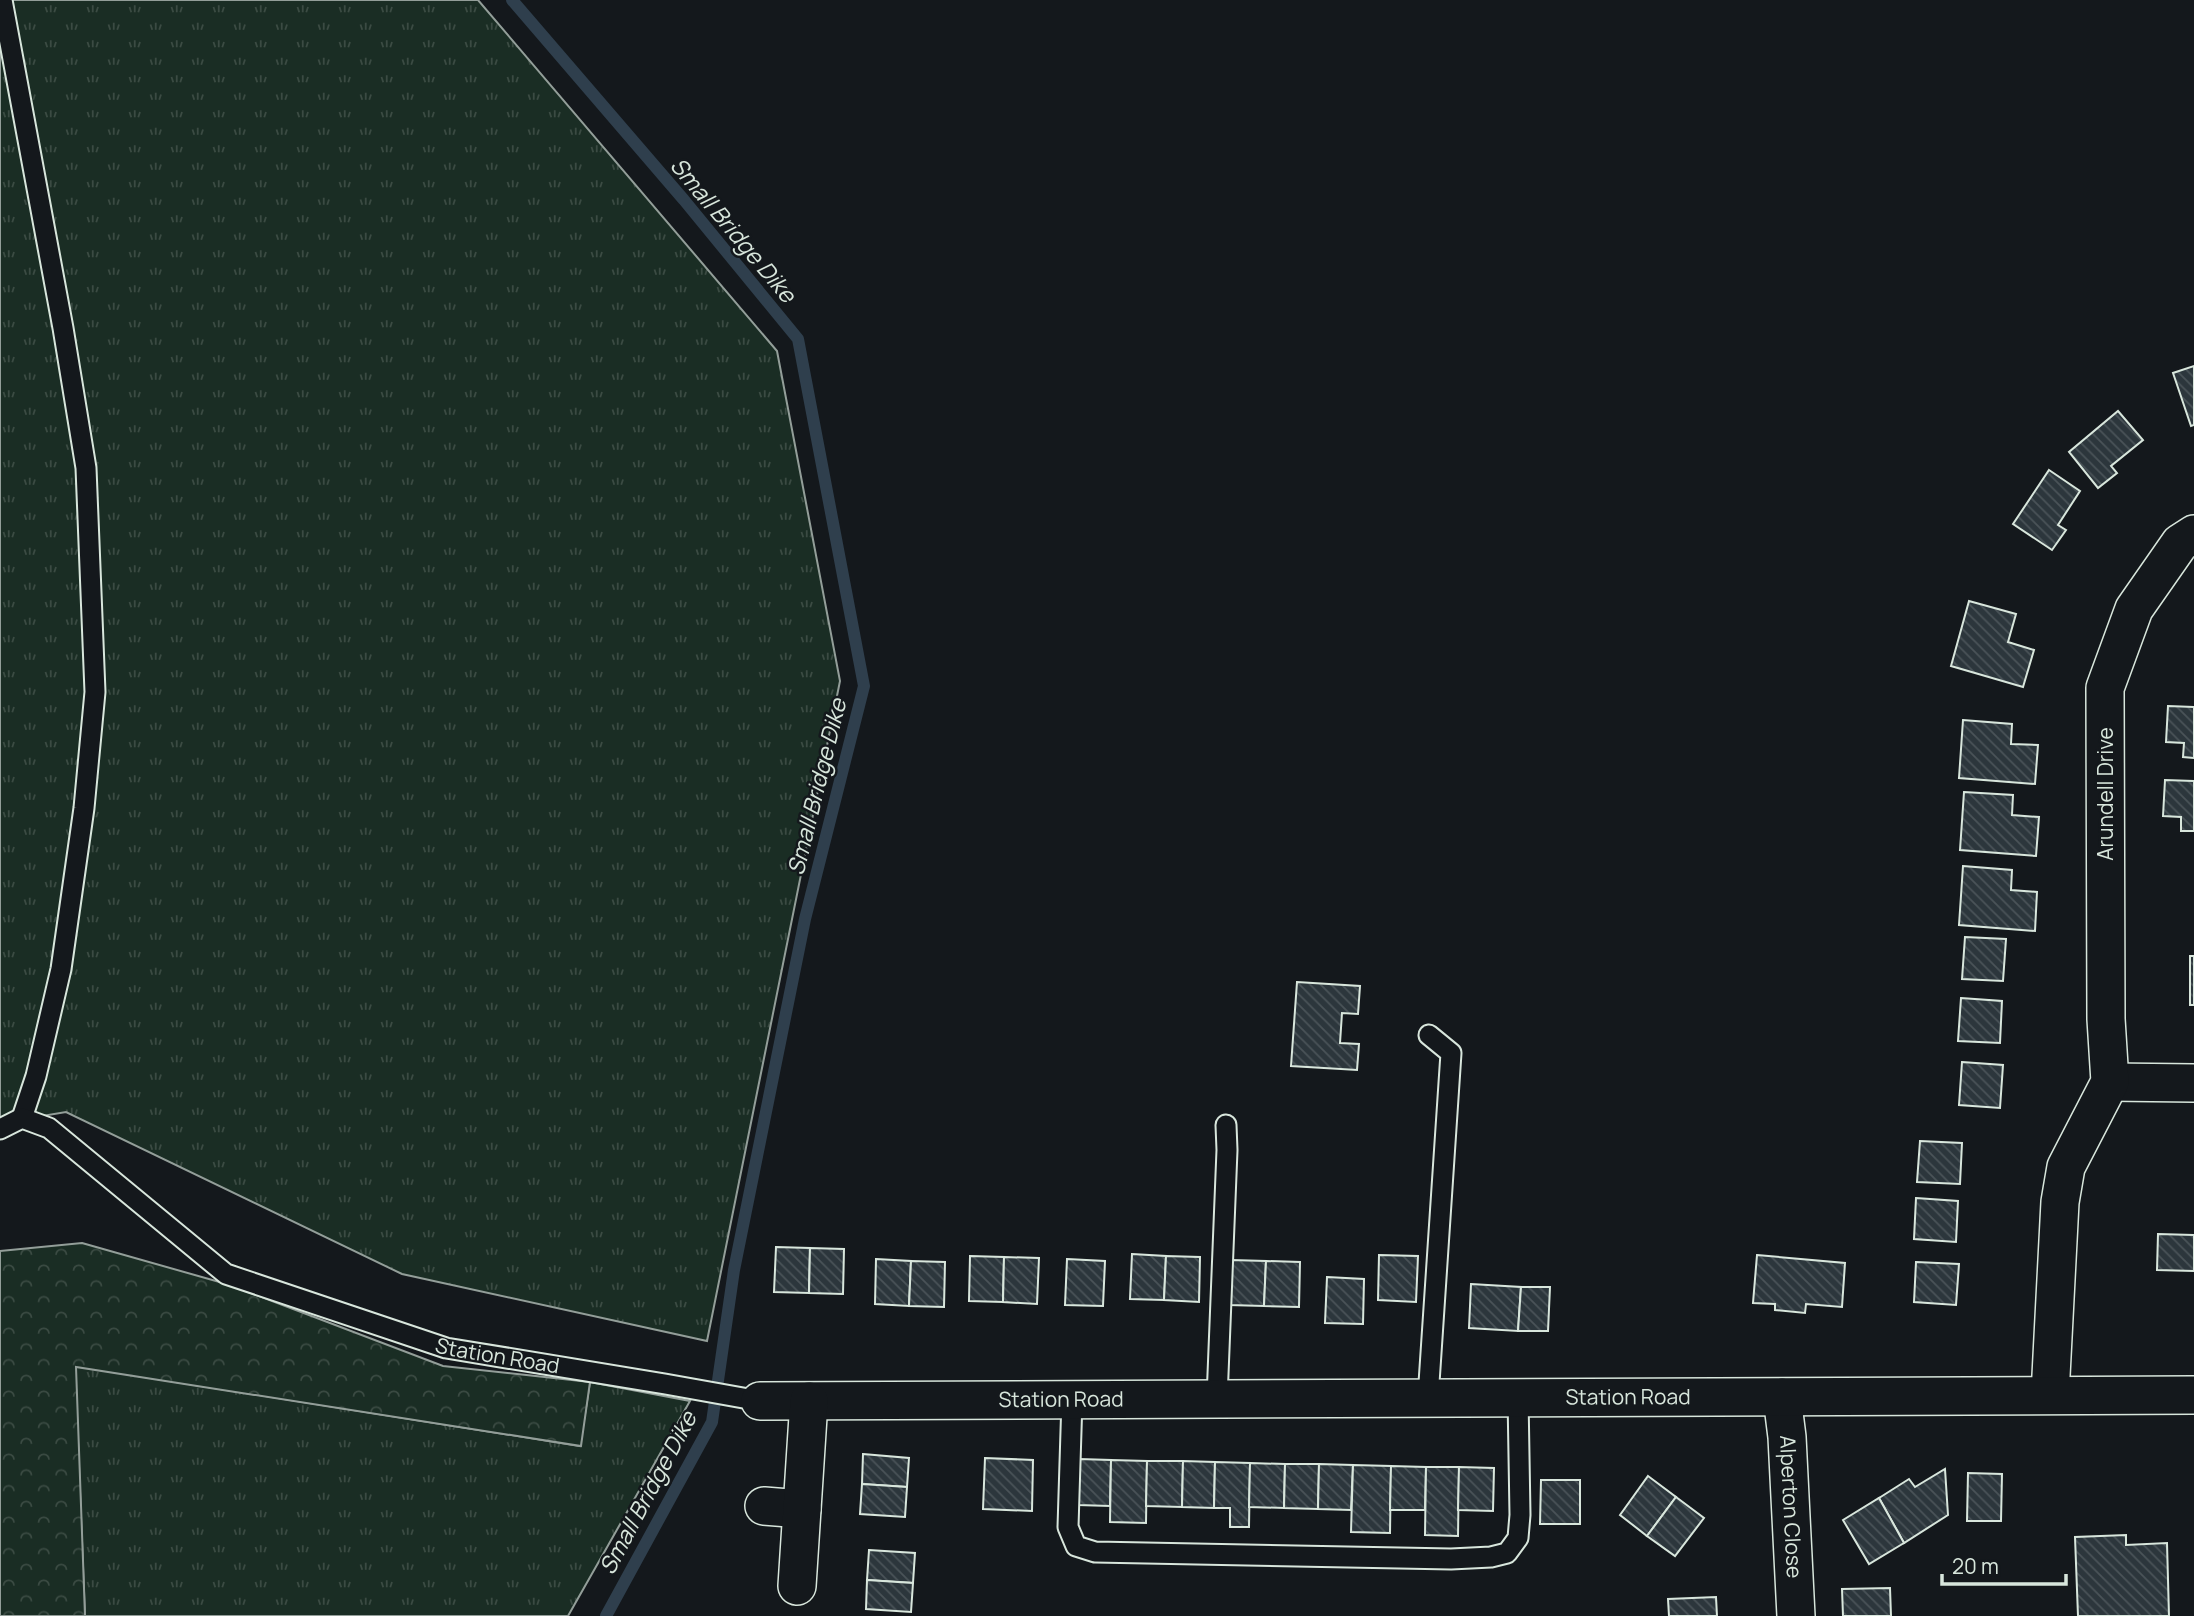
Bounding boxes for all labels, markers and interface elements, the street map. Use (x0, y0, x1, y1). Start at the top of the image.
water label: Small Bridge Dike (664, 150, 805, 310)
water label: Small Bridge Dike (779, 694, 854, 878)
street label: Arundell Drive (2091, 727, 2119, 861)
street label: Station Road (432, 1330, 562, 1379)
street label: Station Road (1565, 1382, 1691, 1411)
street label: Station Road (998, 1384, 1124, 1413)
water label: Small Bridge Dike (591, 1404, 704, 1580)
street label: Alperton Close (1774, 1434, 1809, 1579)
scale bar (1942, 1542, 2066, 1586)
text: 20 m (1952, 1552, 1999, 1580)

